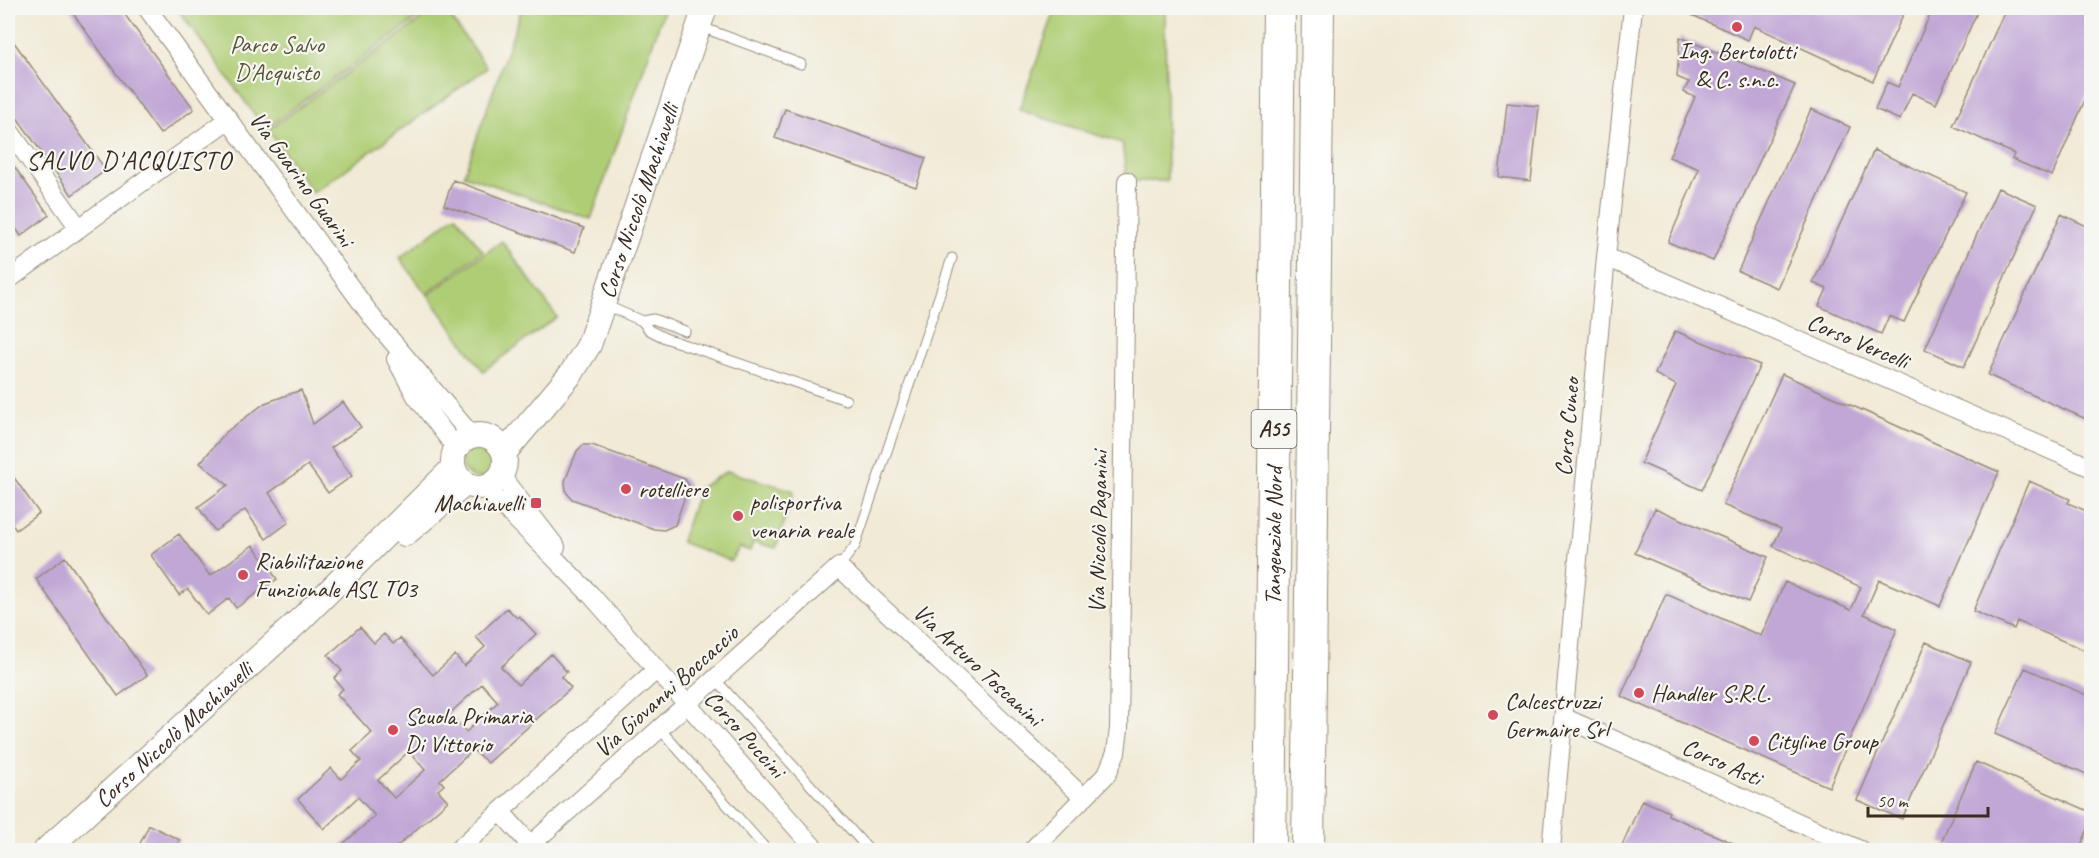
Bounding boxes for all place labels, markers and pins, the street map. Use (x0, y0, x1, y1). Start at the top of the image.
marker: Ing. Bertolotti & C. s.n.c. (1730, 20, 1744, 34)
place label: Ing. Bertolotti & C. s.n.c. (1678, 36, 1798, 94)
place label: rotelliere (638, 474, 710, 504)
marker: rotelliere (619, 482, 633, 496)
place label: polisportiva venaria reale (750, 487, 856, 545)
place label: Machiavelli (434, 488, 526, 518)
marker: Machiavelli (529, 496, 543, 510)
marker: polisportiva venaria reale (731, 509, 745, 523)
place label: Riabilitazione Funzionale ASL TO3 (255, 546, 419, 604)
marker: Riabilitazione Funzionale ASL TO3 (236, 568, 250, 582)
place label: Handler S.R.L. (1651, 678, 1771, 708)
place label: Calcestruzzi Germaire Srl (1505, 686, 1612, 744)
marker: Handler S.R.L. (1632, 686, 1646, 700)
place label: Scuola Primaria Di Vittorio (405, 701, 534, 759)
marker: Calcestruzzi Germaire Srl (1486, 708, 1500, 722)
marker: Scuola Primaria Di Vittorio (386, 723, 400, 737)
place label: Cityline Group (1766, 726, 1880, 756)
marker: Cityline Group (1747, 734, 1761, 748)

